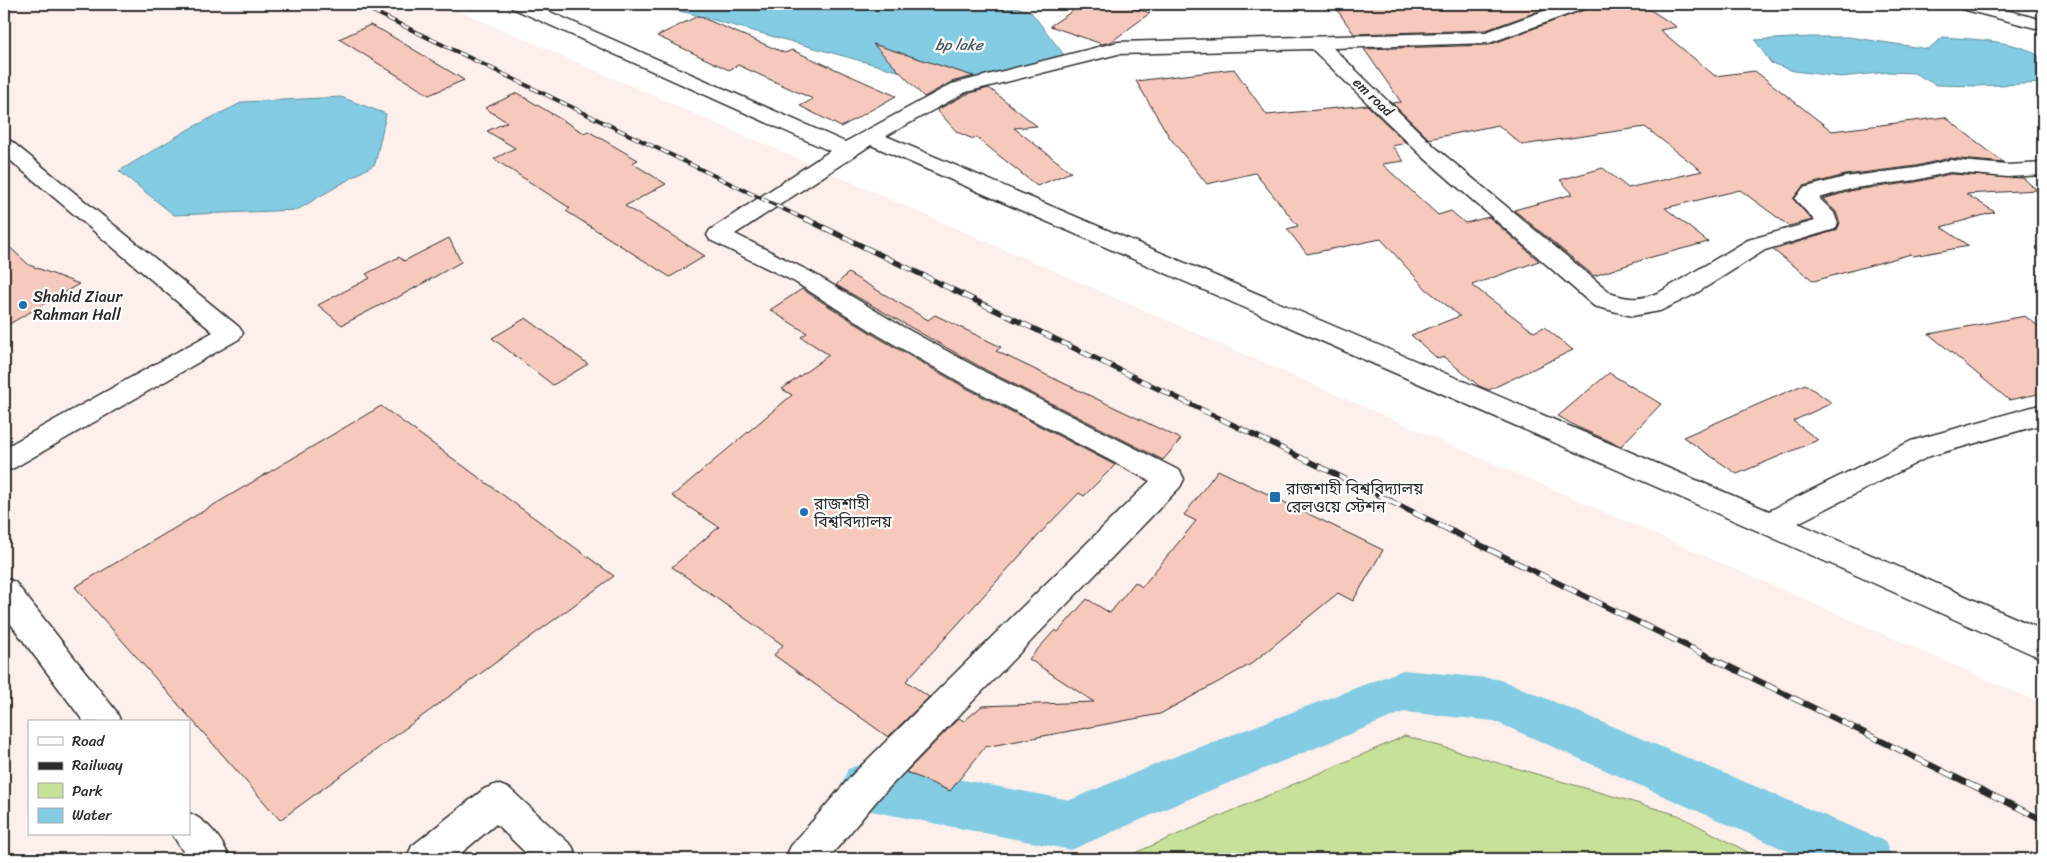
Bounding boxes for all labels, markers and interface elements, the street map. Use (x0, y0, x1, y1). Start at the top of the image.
water label: bp lake (935, 32, 984, 58)
street label: em road (1347, 71, 1400, 124)
place label: Shahid Ziaur Rahman Hall (33, 282, 123, 329)
marker: Shahid Ziaur Rahman Hall (17, 299, 29, 311)
place label: রাজশাহী বিশ্ববিদ্যালয় রেলওয়ে স্টেশন (1285, 474, 1424, 521)
place label: রাজশাহী বিশ্ববিদ্যালয় (813, 489, 893, 536)
marker: রাজশাহী বিশ্ববিদ্যালয় রেলওয়ে স্টেশন (1268, 490, 1282, 504)
marker: রাজশাহী বিশ্ববিদ্যালয় (798, 506, 810, 518)
legend (28, 720, 190, 836)
text: Road (72, 728, 105, 754)
text: Railway (72, 752, 123, 778)
text: Park (72, 778, 103, 804)
text: Water (72, 802, 112, 828)

